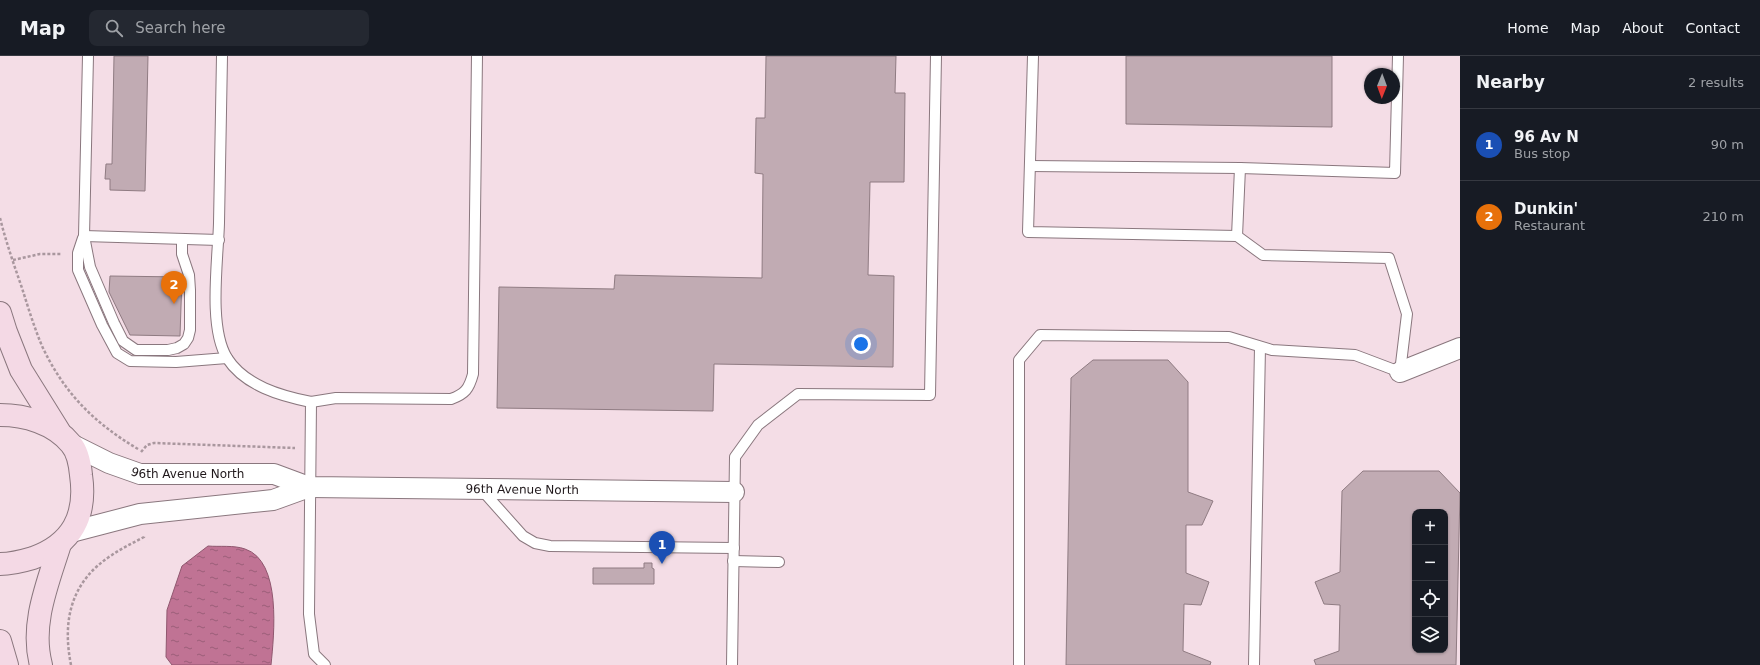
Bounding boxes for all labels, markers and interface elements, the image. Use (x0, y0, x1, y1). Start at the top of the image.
search box (89, 10, 369, 46)
text: Map (20, 17, 65, 39)
icon: search (103, 17, 125, 39)
text: Search here (135, 19, 225, 37)
text: Home (1507, 20, 1549, 36)
text: Map (1571, 20, 1600, 36)
text: About (1622, 20, 1664, 36)
text: Contact (1686, 20, 1740, 36)
north arrow (1364, 68, 1400, 104)
text: Nearby (1476, 72, 1545, 92)
text: 2 results (1688, 75, 1744, 90)
text: 96 Av N (1514, 128, 1579, 146)
text: 1 (1484, 137, 1494, 152)
text: 90 m (1711, 137, 1744, 152)
text: Bus stop (1514, 146, 1570, 161)
text: Dunkin' (1514, 200, 1578, 218)
text: 2 (1484, 209, 1494, 224)
text: 210 m (1702, 209, 1744, 224)
text: Restaurant (1514, 218, 1585, 233)
pin: 2 (161, 271, 187, 304)
your location (851, 334, 871, 354)
street label: 96th Avenue North (129, 464, 244, 481)
street label: 96th Avenue North (465, 482, 579, 497)
map controls (1412, 509, 1448, 653)
button: + (1412, 509, 1448, 545)
pin: 1 (649, 531, 675, 564)
button: − (1412, 545, 1448, 581)
button: locate (1412, 581, 1448, 617)
button: layers (1412, 617, 1448, 653)

